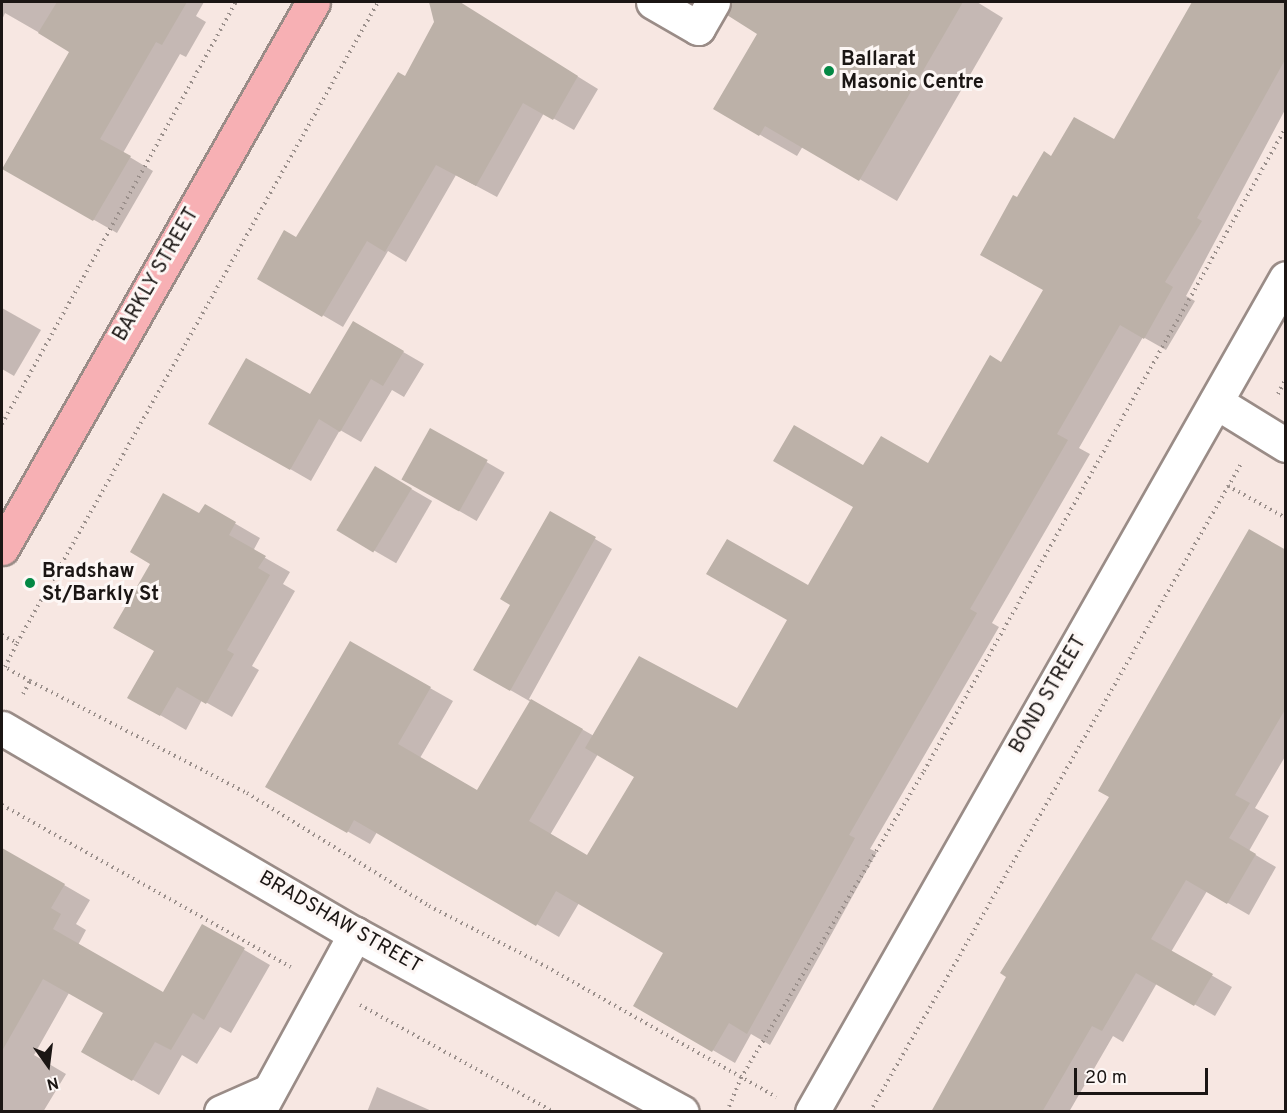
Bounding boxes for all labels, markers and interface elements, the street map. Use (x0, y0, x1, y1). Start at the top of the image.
place label: Ballarat Masonic Centre (841, 48, 984, 95)
marker: Ballarat Masonic Centre (822, 64, 836, 78)
street label: BARKLY STREET (109, 204, 205, 346)
place label: Bradshaw St/Barkly St (42, 560, 159, 607)
marker: Bradshaw St/Barkly St (23, 576, 37, 590)
street label: BOND STREET (1006, 632, 1092, 758)
street label: BRADSHAW STREET (254, 867, 426, 979)
north arrow (18, 1035, 78, 1095)
scale bar (1077, 1056, 1210, 1094)
text: 20 m (1085, 1067, 1127, 1090)
text: N (44, 1071, 60, 1094)

